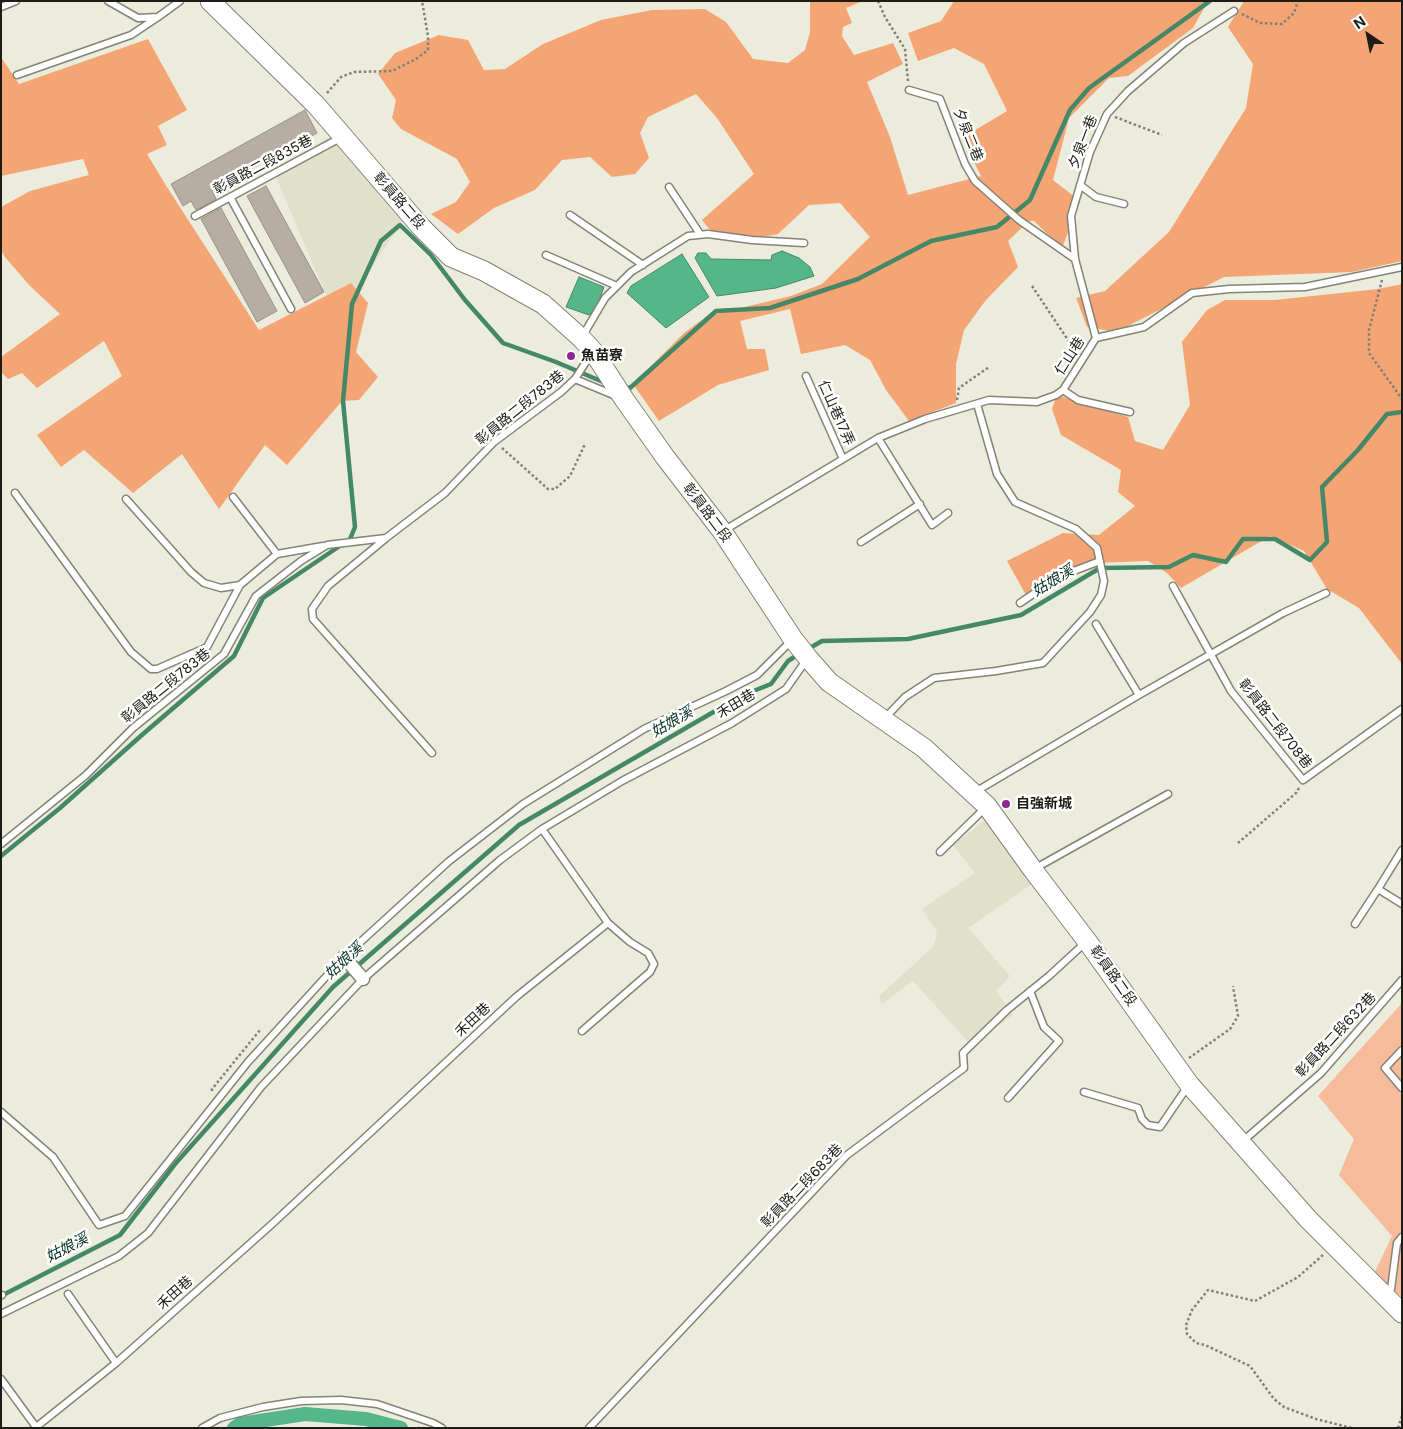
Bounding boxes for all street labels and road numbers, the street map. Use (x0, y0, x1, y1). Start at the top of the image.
street label: 夕泉二巷 (950, 106, 986, 164)
street label: 夕泉一巷 (1065, 113, 1101, 171)
street label: 彰員路二段835巷 (211, 132, 315, 198)
street label: 彰員路二段 (370, 169, 428, 233)
street label: 仁山巷 (1052, 334, 1088, 378)
street label: 彰員路二段783巷 (472, 367, 568, 449)
street label: 仁山巷17弄 (814, 378, 858, 448)
street label: 彰員路二段 (679, 480, 735, 546)
street label: 彰員路二段783巷 (118, 645, 214, 727)
street label: 彰員路二段708巷 (1235, 676, 1315, 772)
street label: 禾田巷 (714, 686, 758, 722)
street label: 彰員路二段 (1086, 943, 1140, 1009)
street label: 彰員路二段632巷 (1292, 989, 1380, 1081)
street label: 禾田巷 (452, 1000, 494, 1040)
street label: 彰員路二段683巷 (758, 1141, 846, 1231)
street label: 禾田巷 (154, 1273, 196, 1313)

